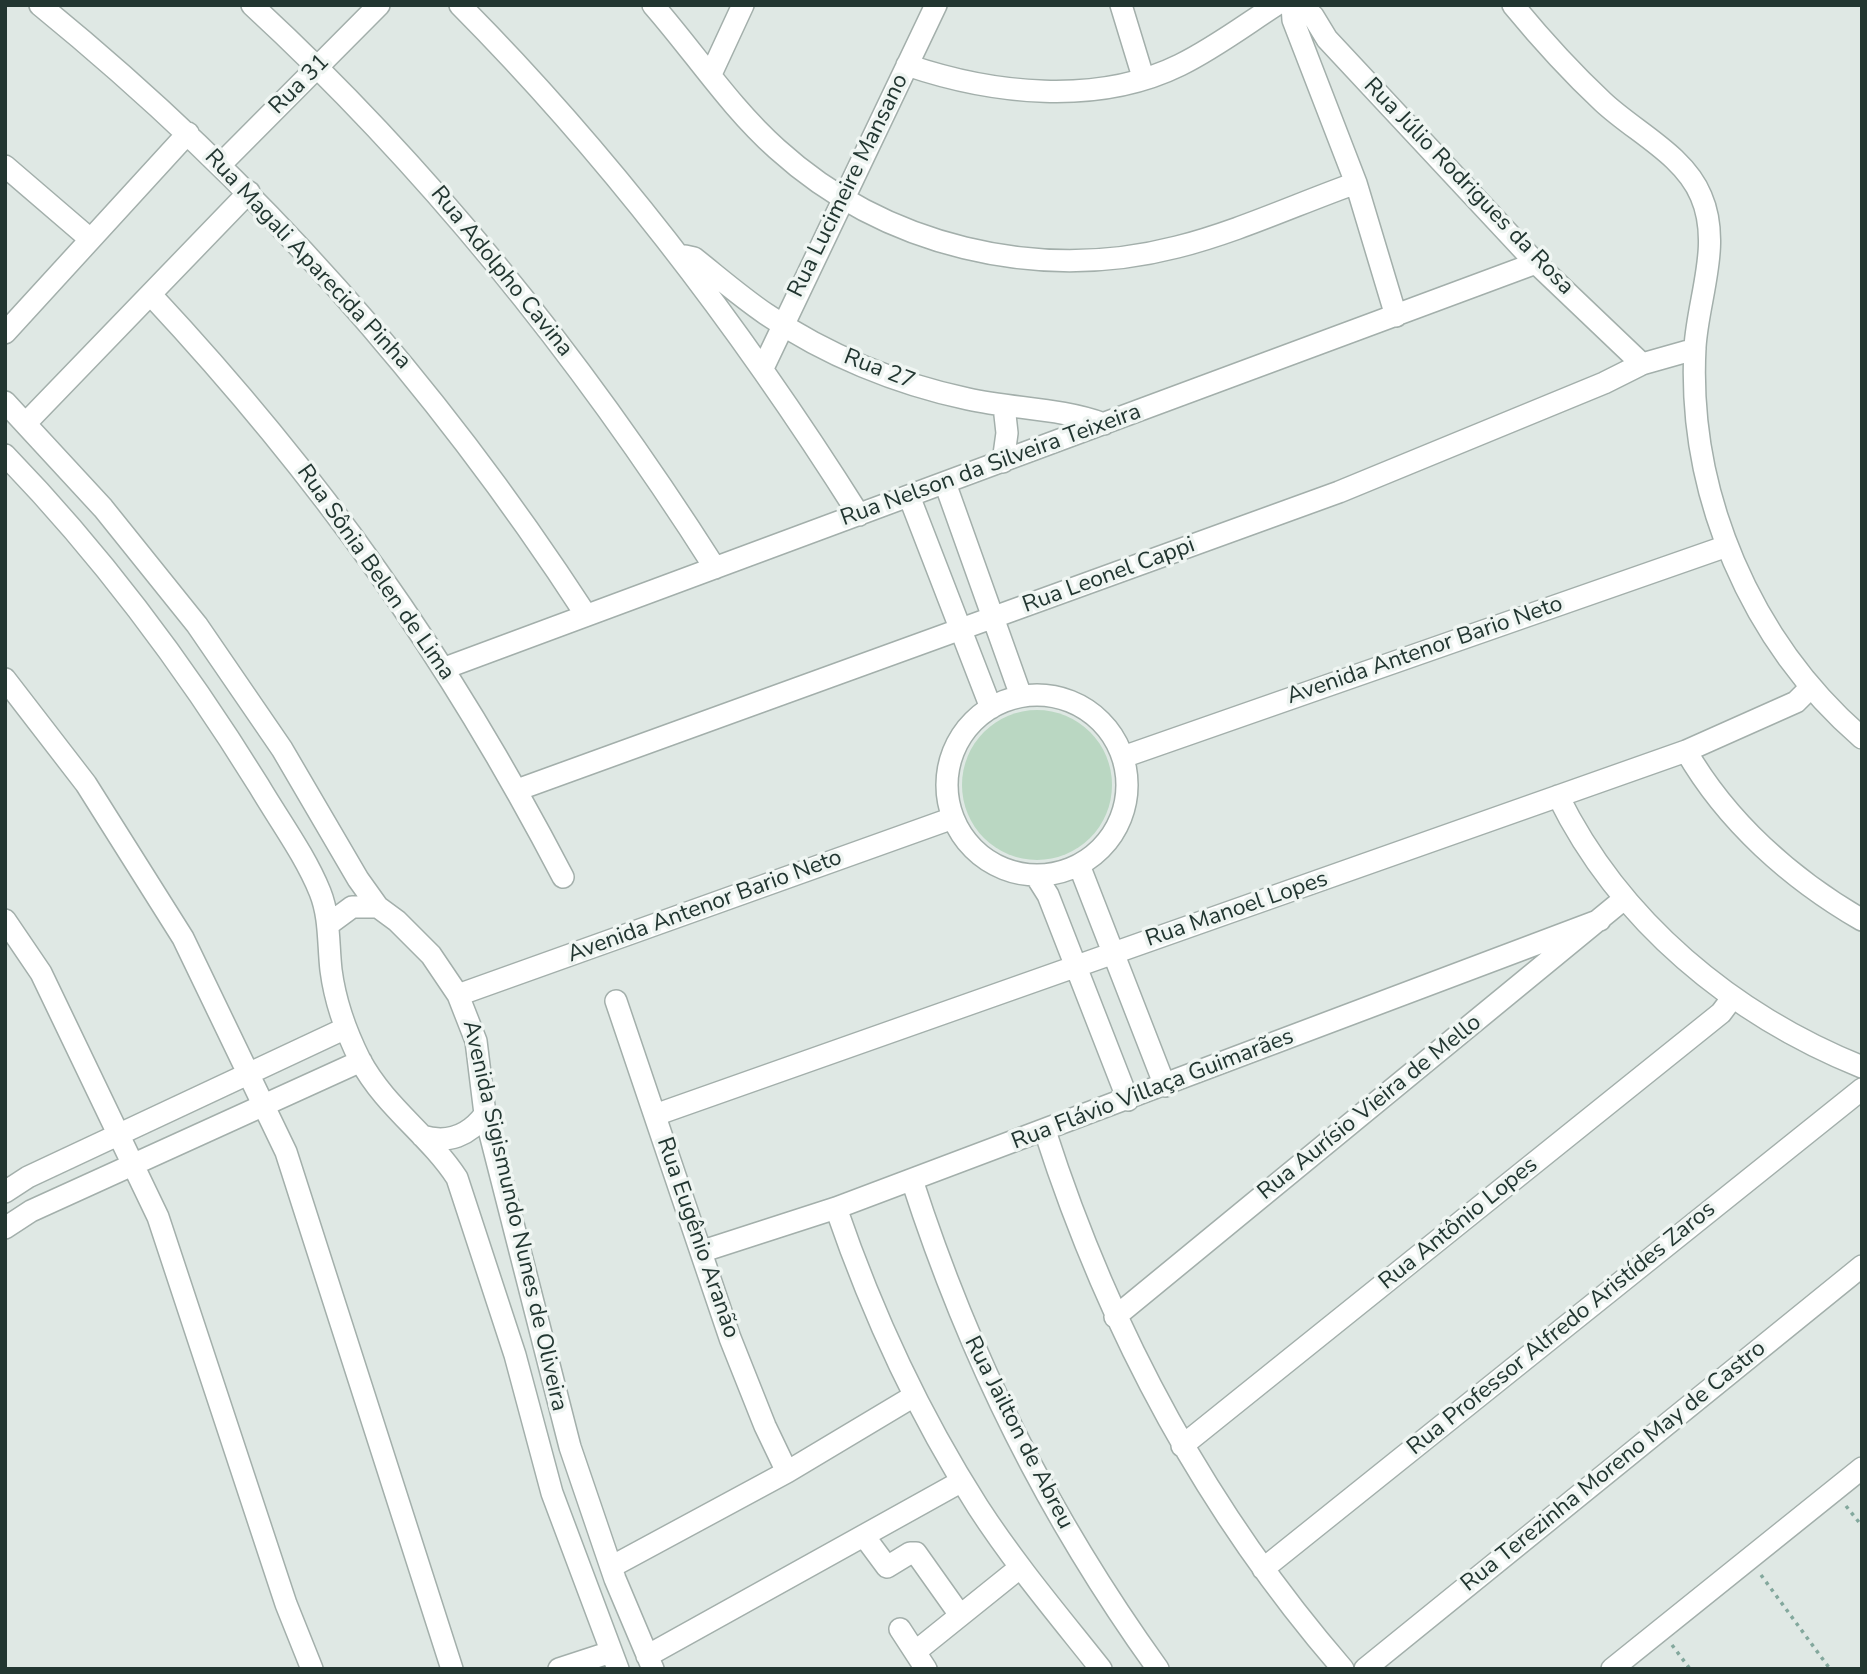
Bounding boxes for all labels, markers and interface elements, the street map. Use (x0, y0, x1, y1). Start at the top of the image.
street label: Rua 31 (264, 49, 336, 121)
street label: Rua Lucimeire Mansano (783, 70, 915, 302)
street label: Rua Júlio Rodrigues da Rosa (1357, 73, 1579, 301)
street label: Rua Magali Aparecida Pinha (198, 144, 416, 376)
street label: Rua Adolpho Cavina (424, 181, 578, 363)
street label: Rua 27 (840, 344, 918, 396)
street label: Rua Nelson da Silveira Teixeira (837, 399, 1145, 533)
street label: Rua Sônia Belen de Lima (290, 460, 460, 686)
street label: Rua Leonel Cappi (1019, 532, 1199, 620)
street label: Avenida Antenor Bario Neto (1283, 591, 1567, 711)
street label: Avenida Antenor Bario Neto (564, 844, 846, 970)
street label: Rua Manoel Lopes (1142, 866, 1332, 954)
street label: Rua Aurísio Vieira de Mello (1253, 1009, 1487, 1207)
street label: Avenida Sigismundo Nunes de Oliveira (456, 1018, 572, 1414)
street label: Rua Flávio Villaça Guimarães (1008, 1023, 1298, 1157)
street label: Rua Eugênio Aranão (650, 1134, 744, 1342)
street label: Rua Antônio Lopes (1374, 1152, 1544, 1296)
street label: Rua Professor Alfredo Aristídes Zaros (1402, 1196, 1722, 1462)
street label: Rua Jailton de Abreu (957, 1332, 1079, 1534)
street label: Rua Terezinha Moreno May de Castro (1456, 1335, 1772, 1599)

